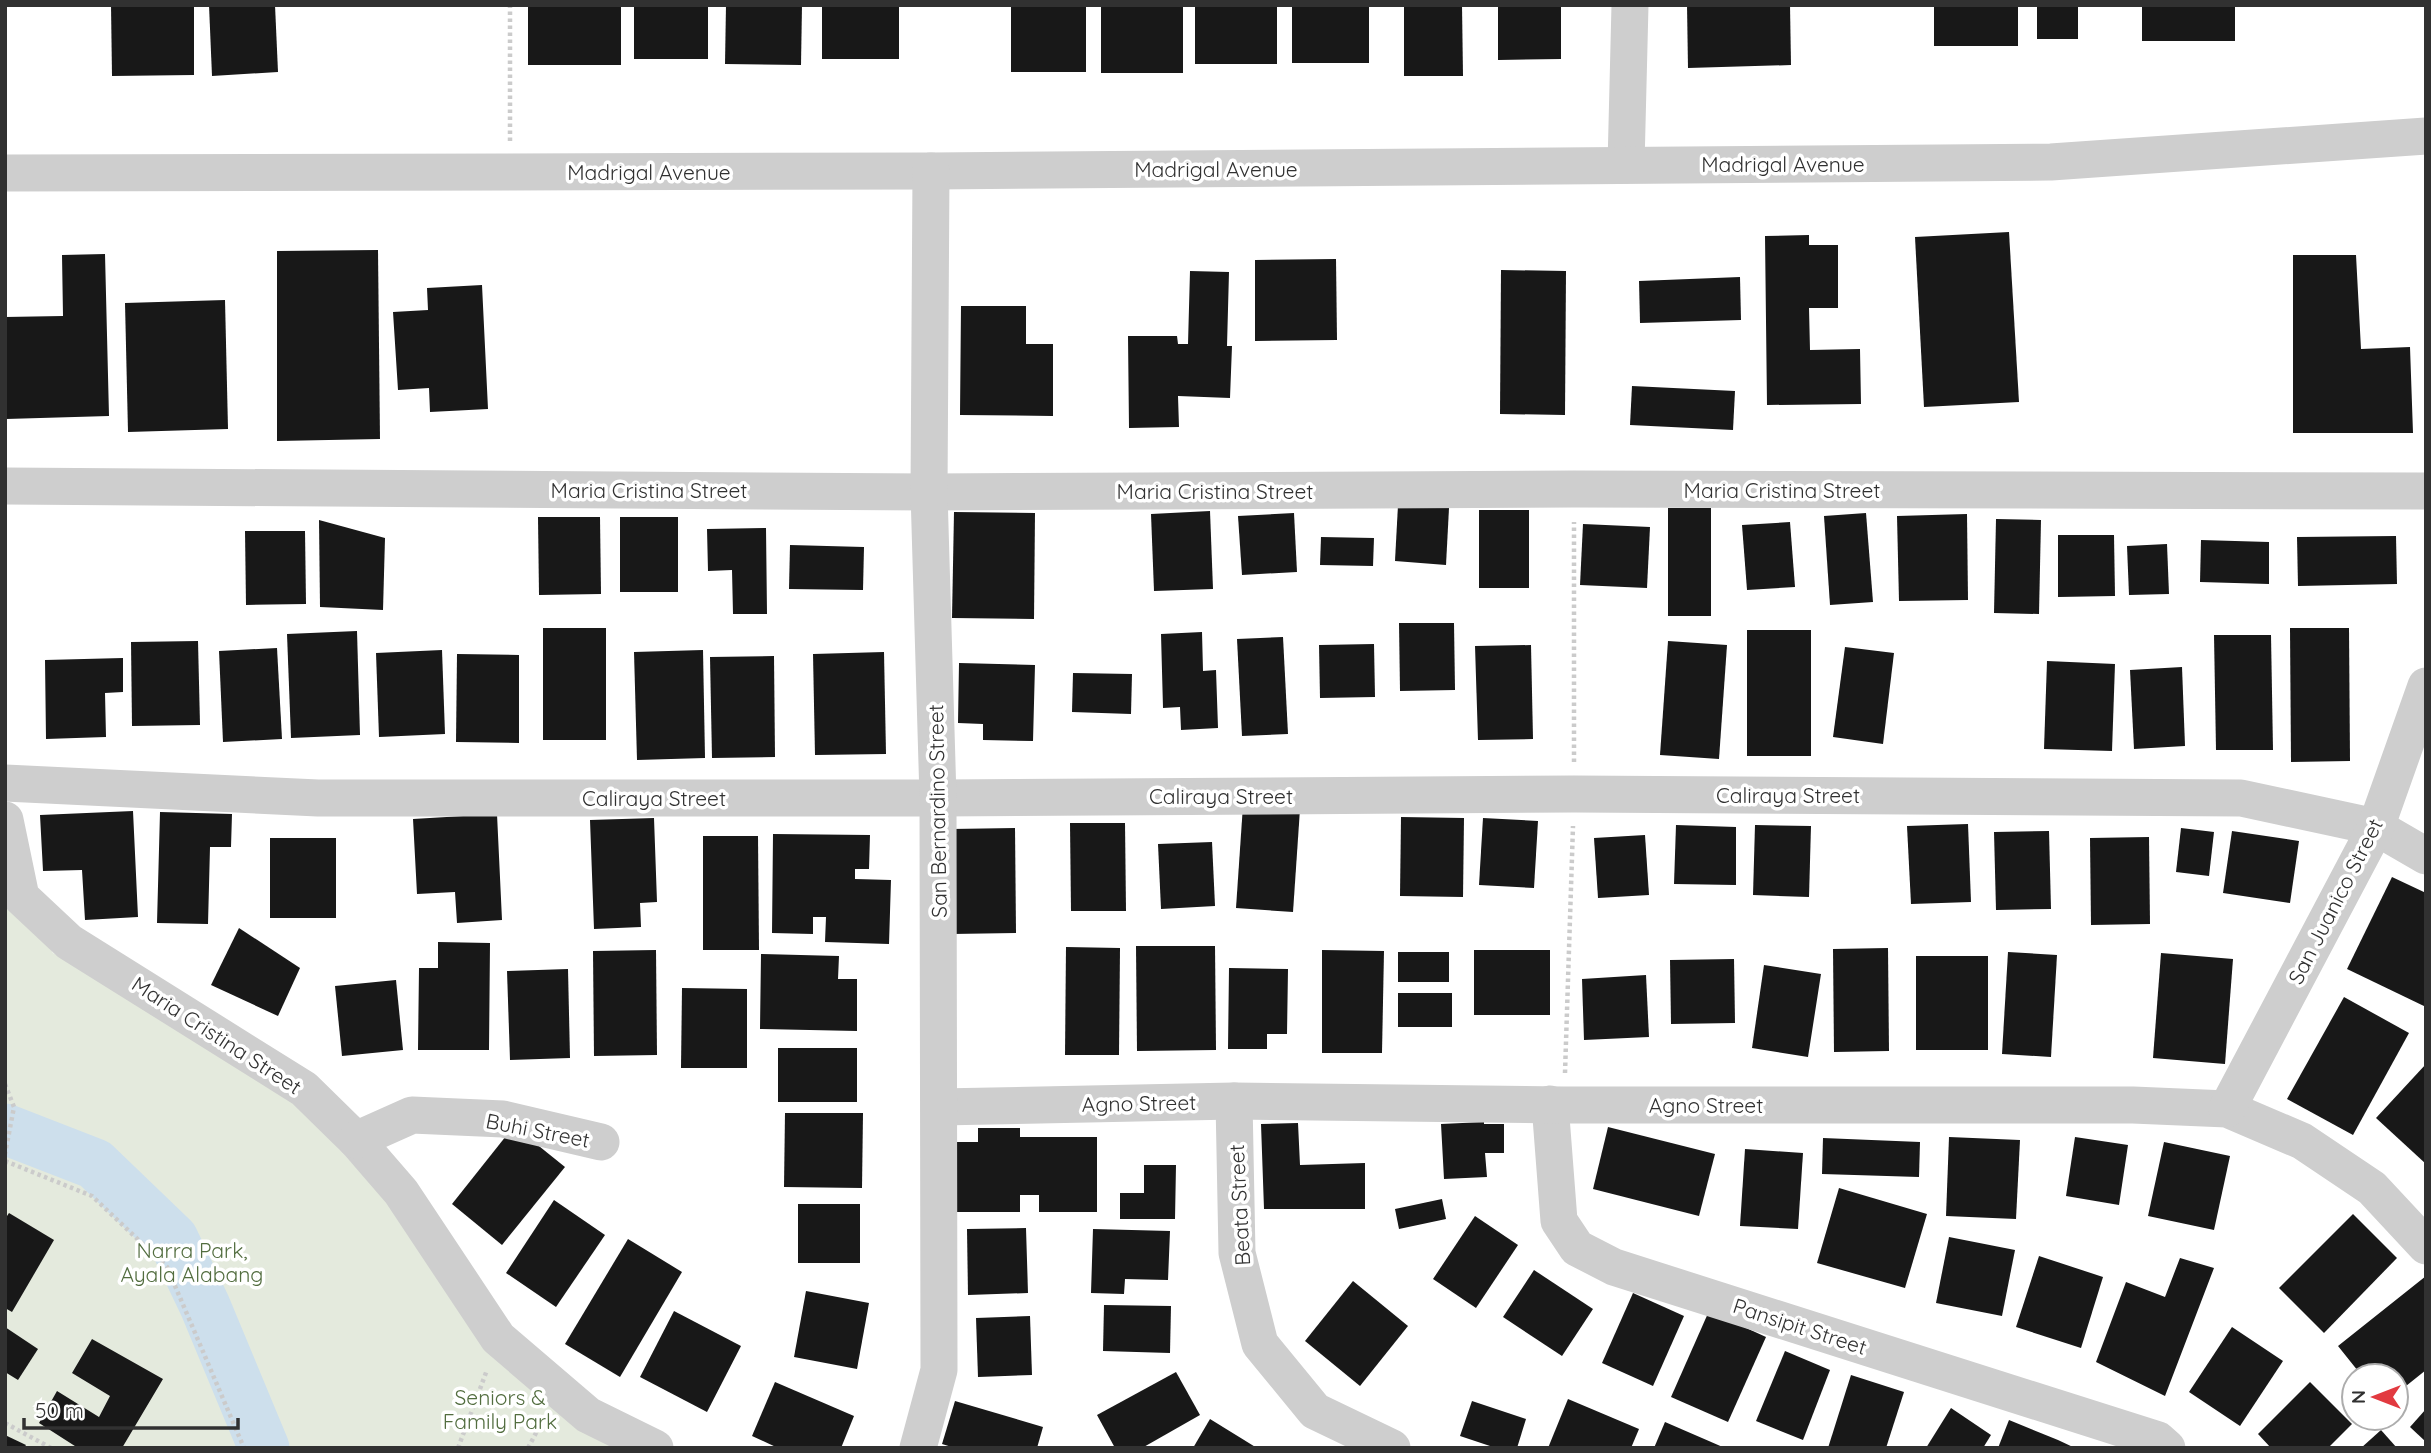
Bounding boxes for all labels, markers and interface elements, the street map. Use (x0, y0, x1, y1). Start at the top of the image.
street label: Madrigal Avenue (1701, 151, 1865, 177)
street label: Madrigal Avenue (1134, 156, 1298, 182)
street label: Madrigal Avenue (567, 159, 731, 185)
street label: Maria Cristina Street (551, 477, 747, 503)
street label: Maria Cristina Street (1684, 477, 1880, 503)
street label: Maria Cristina Street (1117, 478, 1313, 504)
street label: San Bernardino Street (922, 704, 952, 918)
street label: Caliraya Street (1716, 782, 1860, 808)
street label: Caliraya Street (1149, 783, 1293, 809)
street label: Caliraya Street (582, 785, 726, 811)
street label: San Juanico Street (2282, 814, 2388, 988)
street label: Maria Cristina Street (127, 970, 307, 1100)
street label: Agno Street (1081, 1089, 1197, 1117)
street label: Agno Street (1649, 1092, 1763, 1118)
street label: Buhi Street (484, 1107, 592, 1153)
street label: Beata Street (1223, 1144, 1255, 1266)
park label: Narra Park, Ayala Alabang (121, 1237, 263, 1287)
street label: Pansipit Street (1730, 1292, 1870, 1360)
north arrow (2340, 1362, 2410, 1432)
park label: Seniors & Family Park (443, 1384, 557, 1434)
scale bar (24, 1386, 238, 1430)
text: N (2346, 1390, 2370, 1404)
text: 50 m (35, 1397, 84, 1423)

